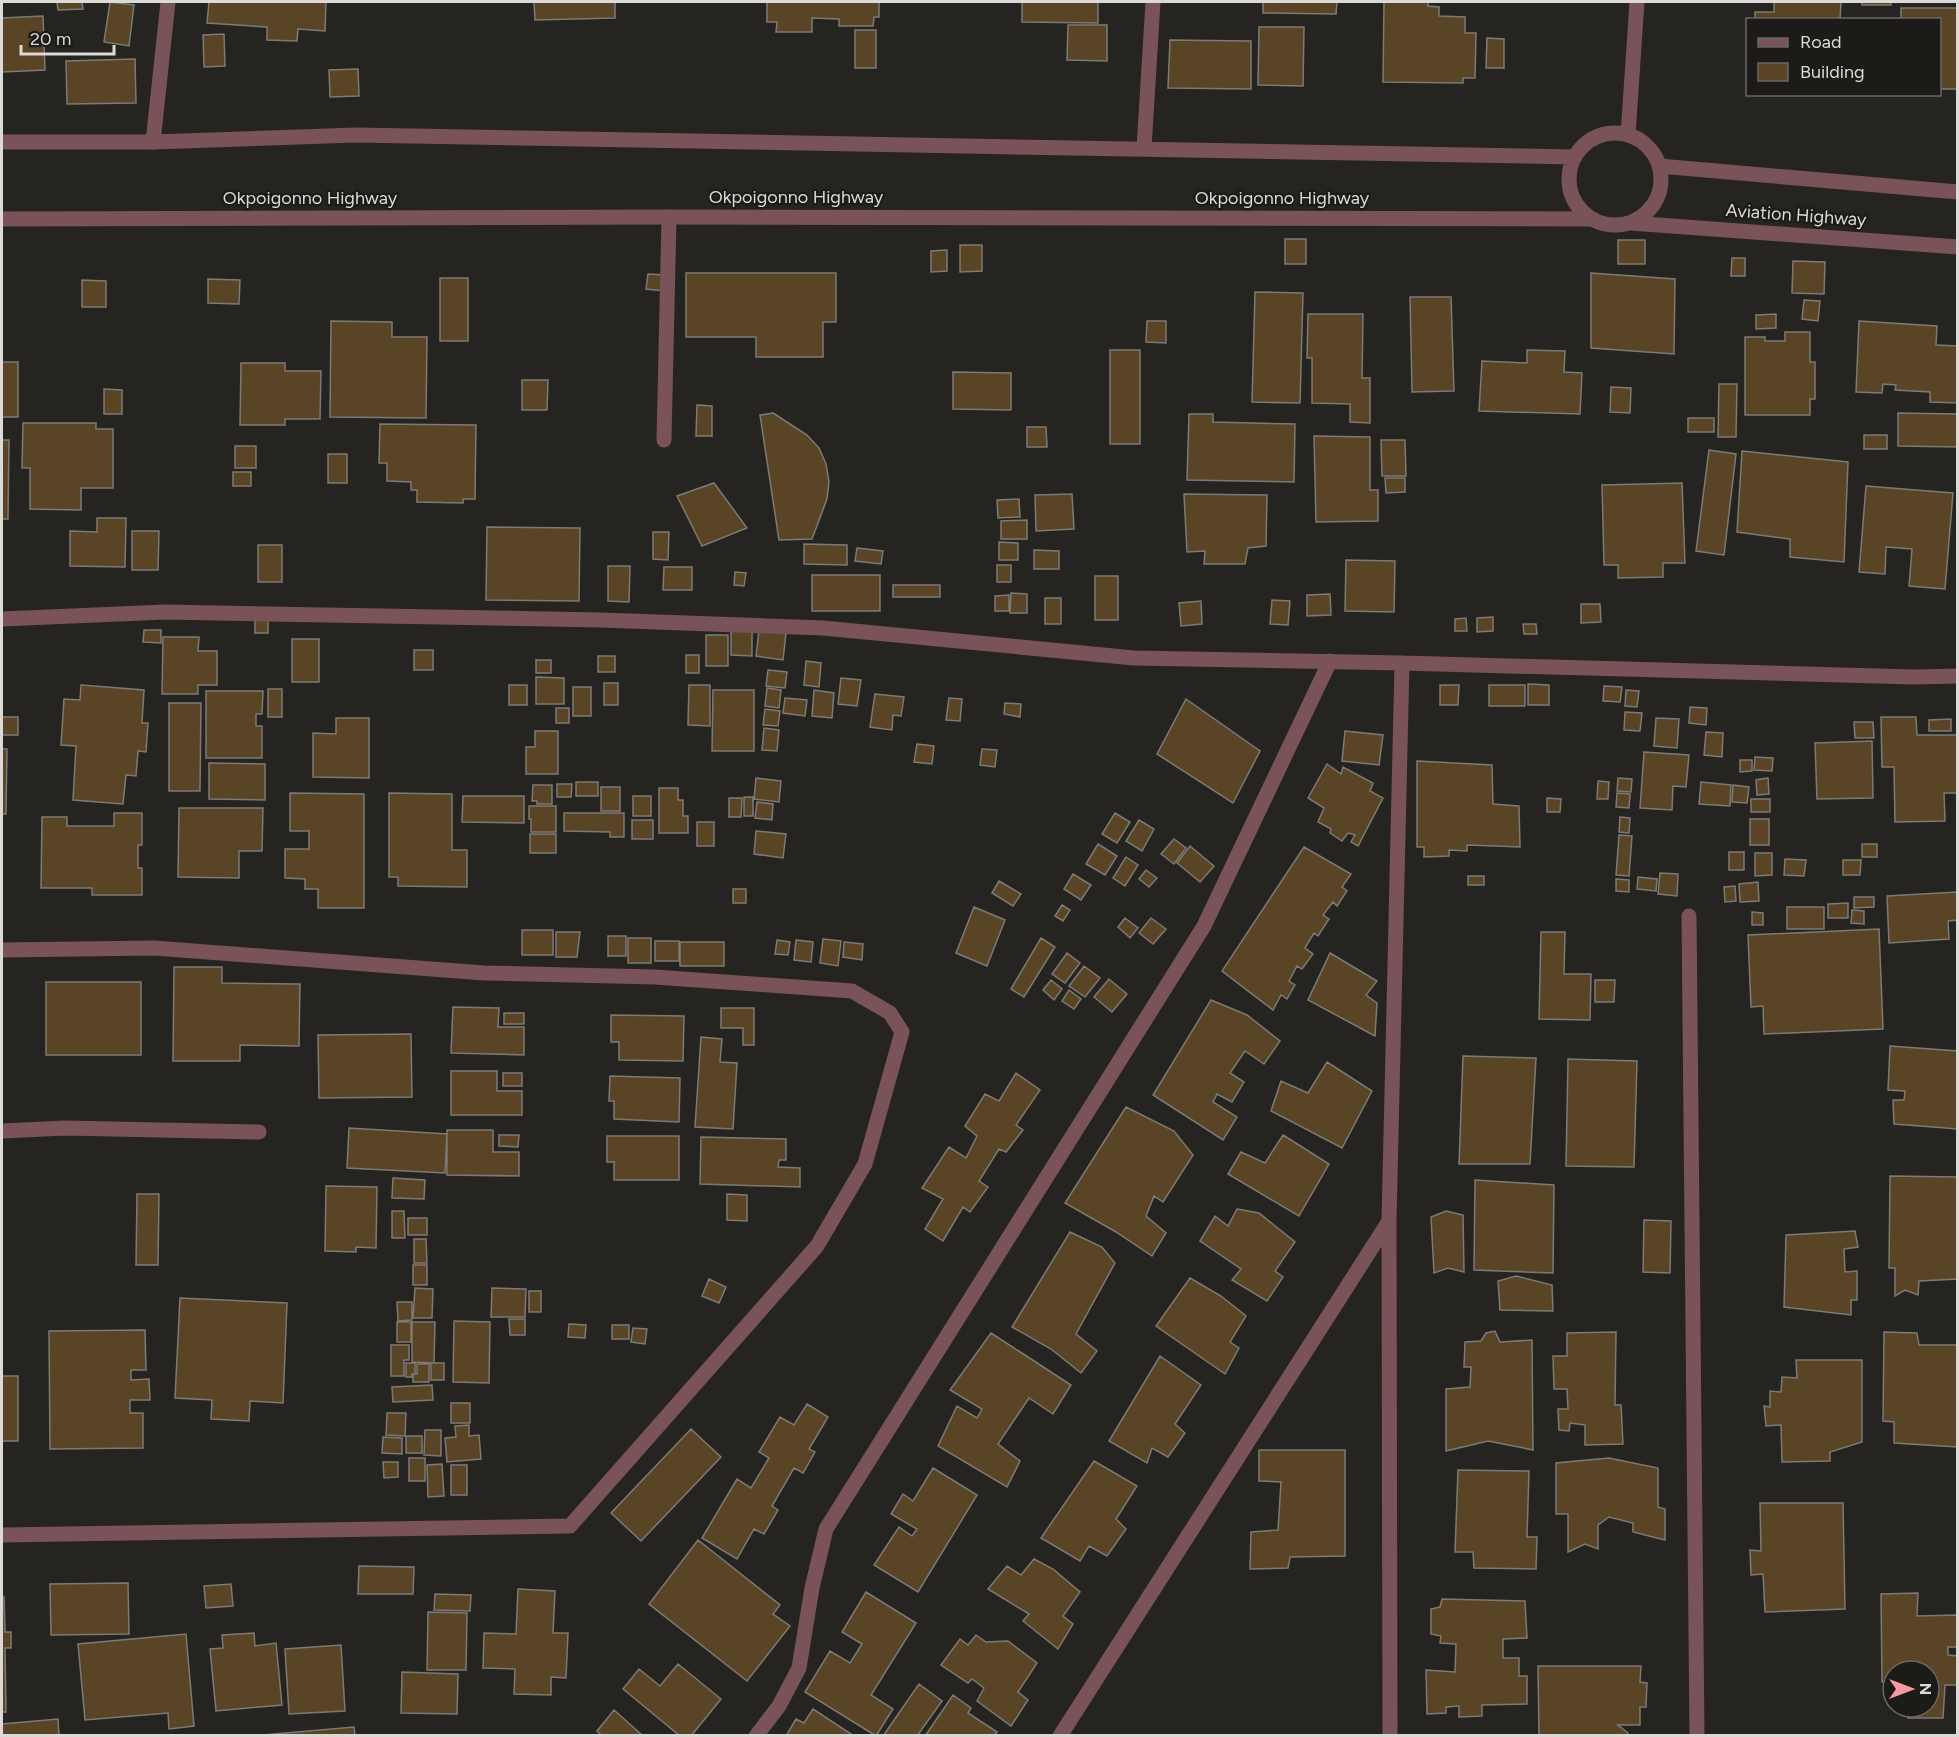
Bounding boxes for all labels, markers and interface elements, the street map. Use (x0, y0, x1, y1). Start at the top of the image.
scale bar (21, 18, 114, 56)
legend (1746, 18, 1941, 96)
text: 20 m (30, 28, 71, 50)
text: Road (1800, 31, 1841, 53)
text: Building (1800, 61, 1865, 83)
street label: Okpoigonno Highway (709, 186, 884, 208)
street label: Okpoigonno Highway (223, 187, 398, 209)
street label: Okpoigonno Highway (1195, 187, 1370, 209)
street label: Aviation Highway (1725, 199, 1868, 231)
north arrow (1881, 1659, 1941, 1719)
text: N (1916, 1683, 1935, 1695)

